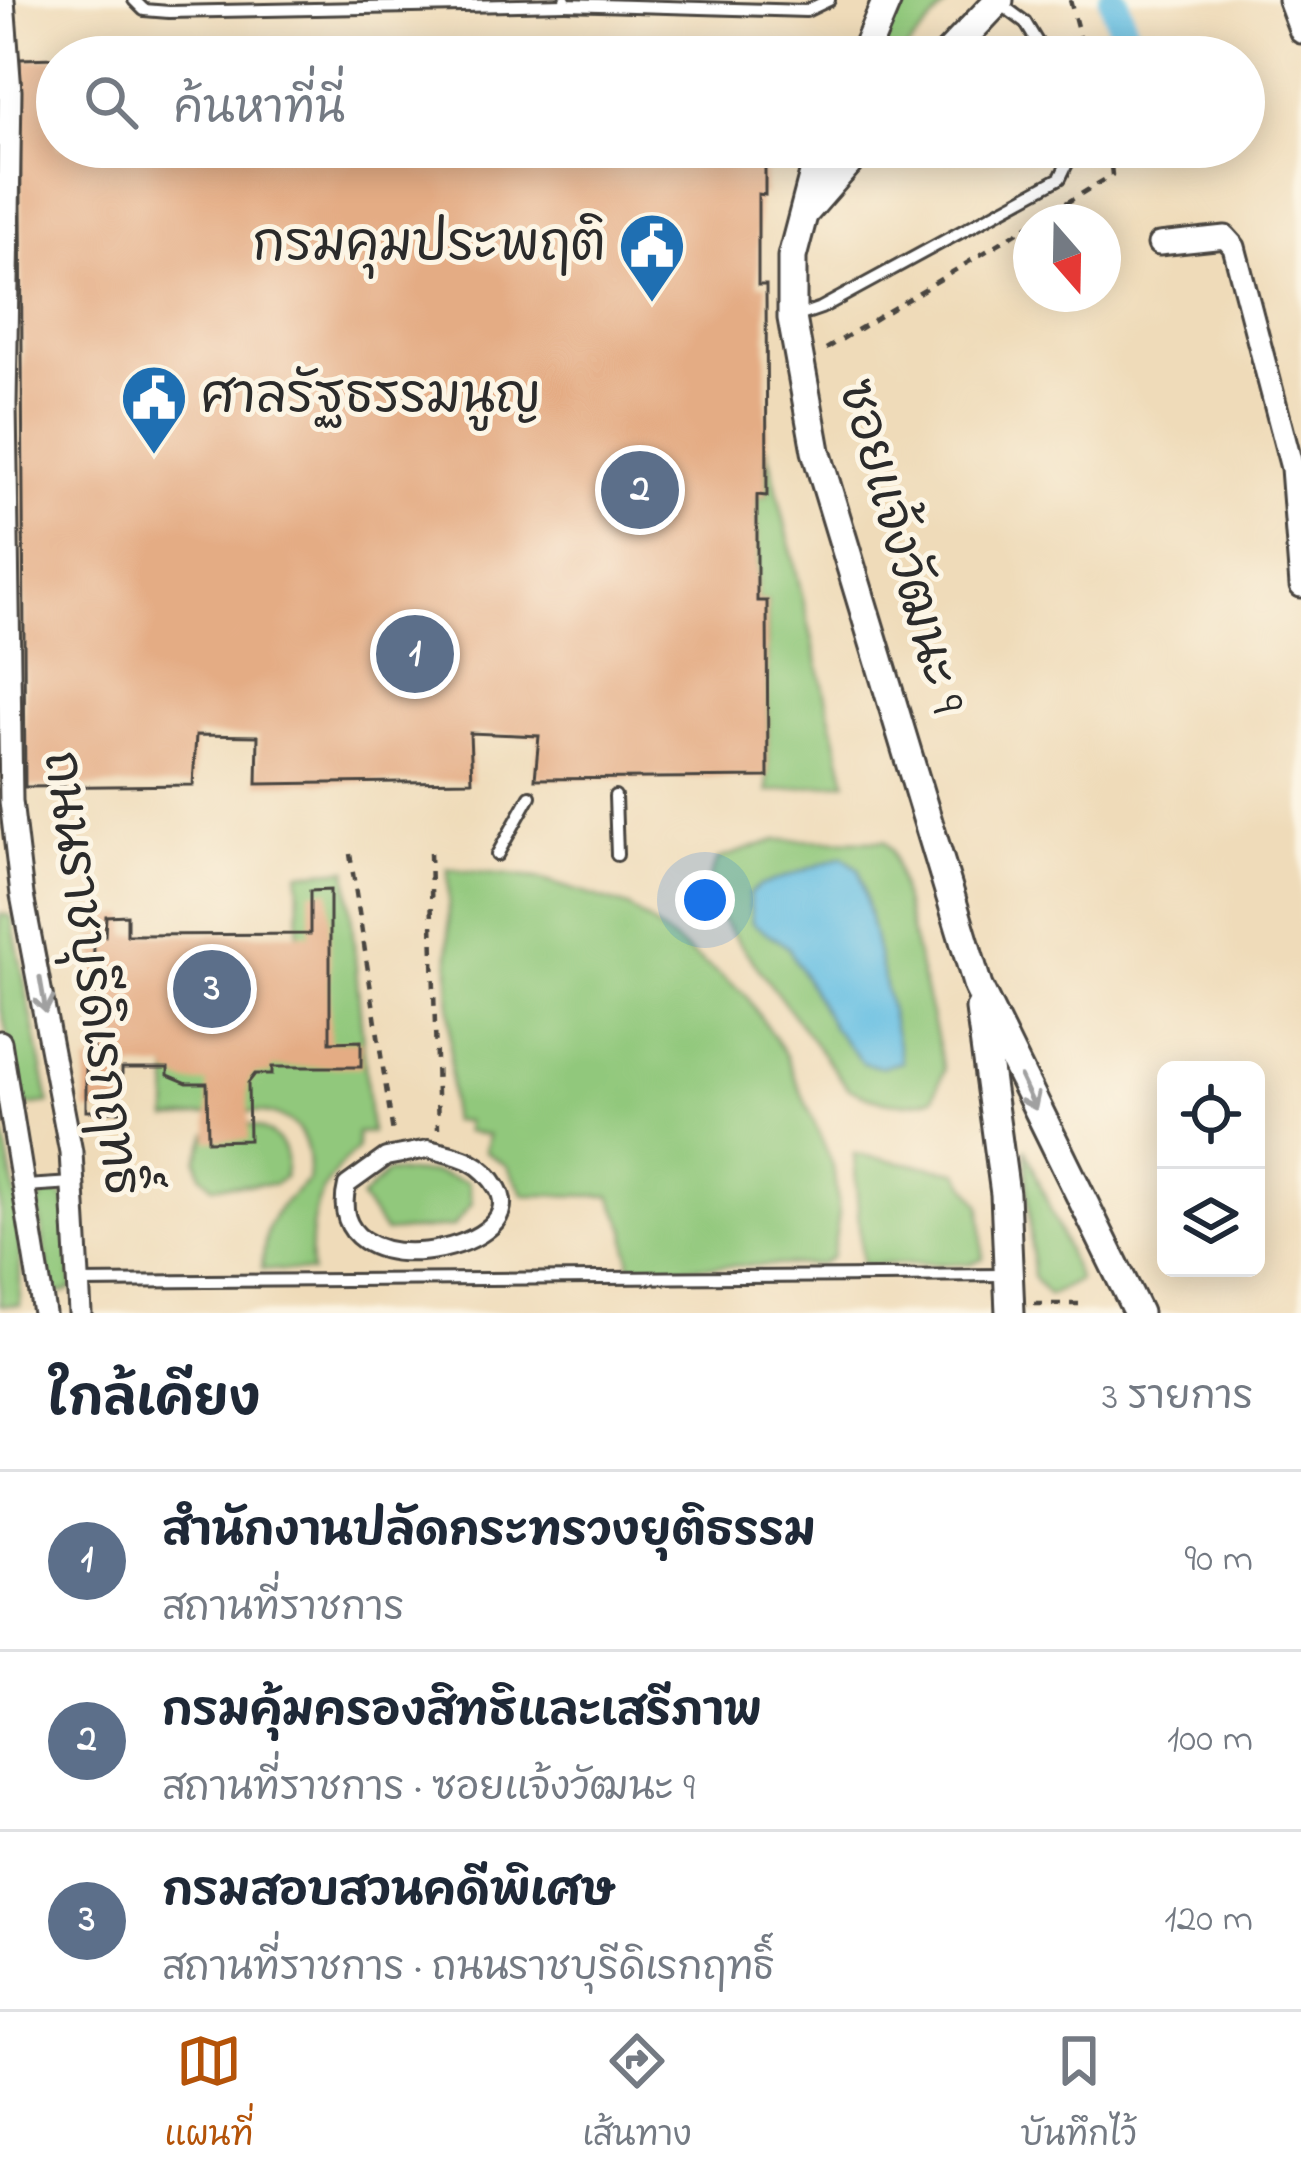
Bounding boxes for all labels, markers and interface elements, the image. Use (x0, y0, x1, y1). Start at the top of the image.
search box (36, 36, 1265, 168)
icon: search (78, 69, 144, 135)
text: ค้นหาที่นี่ (174, 78, 345, 144)
north arrow (1013, 204, 1121, 312)
place label: กรมคุมประพฤติ (252, 209, 606, 284)
public building icon: กรมคุมประพฤติ (617, 211, 687, 305)
place label: ศาลรัฐธรรมนูญ (201, 361, 541, 436)
public building icon: ศาลรัฐธรรมนูญ (119, 363, 189, 457)
street label: ซอยแจ้งวัฒนะ 9 (816, 371, 982, 723)
pin: 2 (601, 445, 679, 535)
pin: 1 (376, 609, 454, 699)
street label: ถนนราชบุรีดิเรกฤทธิ์ (21, 745, 169, 1201)
your location (675, 870, 735, 930)
pin: 3 (173, 944, 251, 1034)
one-way arrow (33, 975, 56, 1014)
map controls (1157, 1061, 1265, 1277)
button: locate (1157, 1061, 1265, 1169)
one-way arrow (1018, 1074, 1040, 1110)
button: layers (1157, 1169, 1265, 1277)
text: ใกล้เคียง (48, 1364, 260, 1439)
text: 3 รายการ (1102, 1370, 1253, 1427)
text: สำนักงานปลัดกระทรวงยุติธรรม (162, 1500, 816, 1566)
text: 1 (81, 1532, 93, 1589)
text: 90 m (1184, 1532, 1253, 1589)
text: สถานที่ราชการ (162, 1581, 404, 1638)
text: กรมคุ้มครองสิทธิและเสรีภาพ (162, 1680, 762, 1746)
text: 2 (77, 1712, 97, 1769)
text: 100 m (1167, 1712, 1253, 1769)
text: สถานที่ราชการ · ซอยแจ้งวัฒนะ 9 (162, 1761, 695, 1818)
text: กรมสอบสวนคดีพิเศษ (162, 1860, 616, 1926)
text: 3 (79, 1892, 95, 1949)
text: 120 m (1164, 1892, 1253, 1949)
text: สถานที่ราชการ · ถนนราชบุรีดิเรกฤทธิ์ (162, 1941, 775, 1998)
tab: แผนที่ (164, 2028, 254, 2161)
tab: เส้นทาง (582, 2028, 692, 2161)
tab: บันทึกไว้ (1021, 2028, 1137, 2161)

